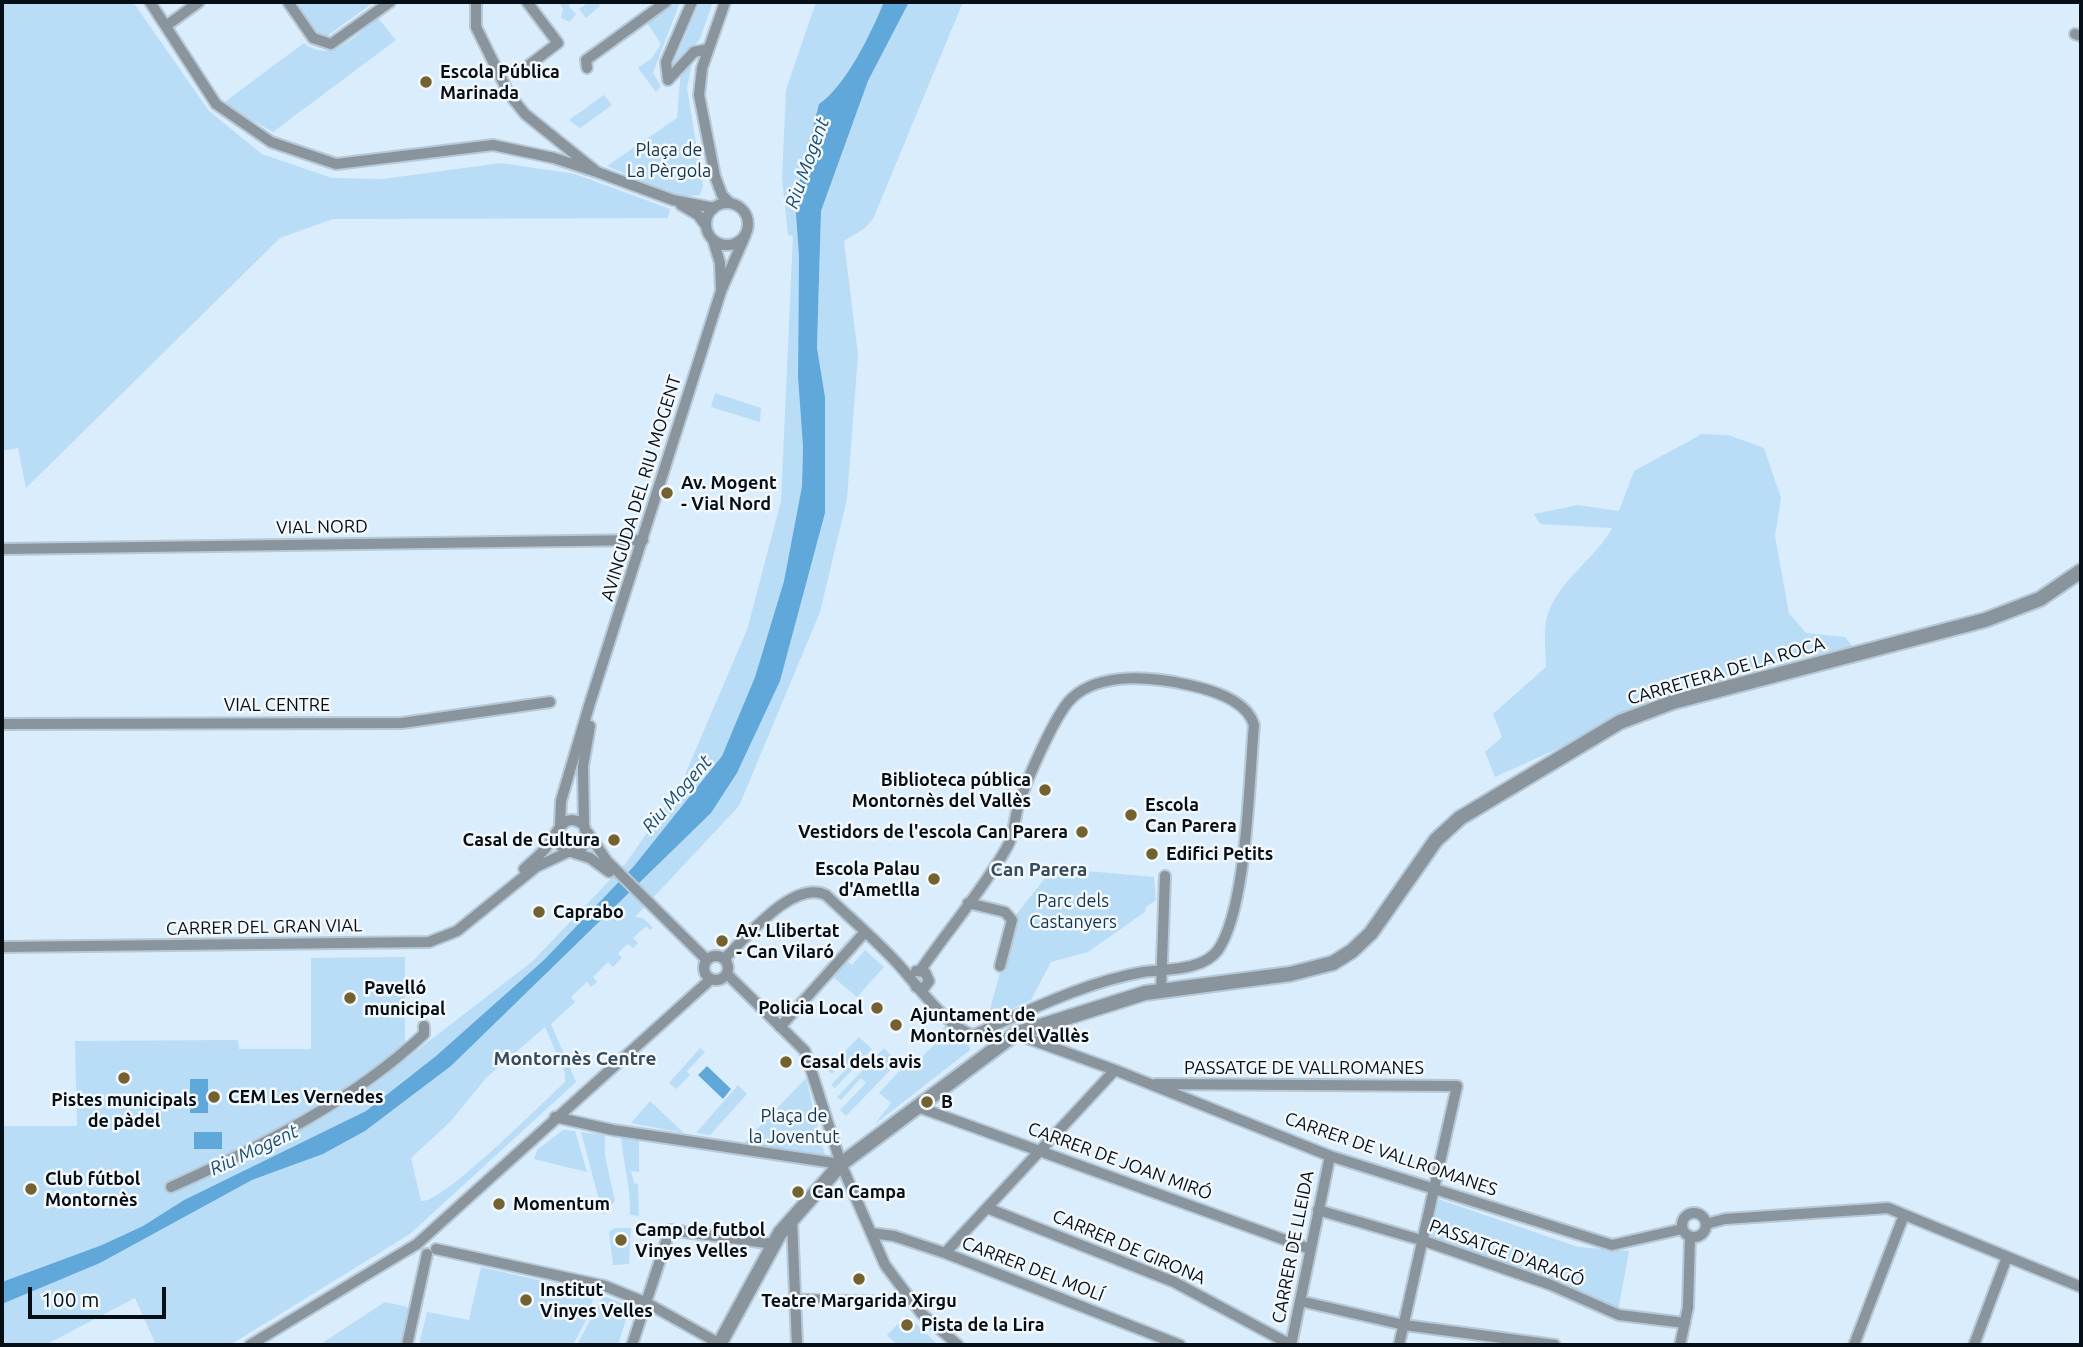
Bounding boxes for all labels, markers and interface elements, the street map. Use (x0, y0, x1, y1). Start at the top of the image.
place label: Escola Pública Marinada (440, 61, 560, 104)
marker: Escola Pública Marinada (418, 74, 434, 90)
water label: Riu Mogent (780, 114, 834, 212)
park label: Plaça de La Pèrgola (627, 139, 711, 182)
street label: AVINGUDA DEL RIU MOGENT (596, 372, 686, 604)
place label: Av. Mogent - Vial Nord (681, 472, 777, 514)
marker: Av. Mogent - Vial Nord (659, 485, 675, 501)
street label: VIAL NORD (276, 515, 368, 539)
street label: CARRETERA DE LA ROCA (1625, 632, 1827, 710)
street label: VIAL CENTRE (224, 694, 330, 716)
water label: Riu Mogent (637, 751, 717, 837)
place label: Biblioteca pública Montornès del Vallès (852, 769, 1031, 812)
marker: Biblioteca pública Montornès del Vallès (1037, 782, 1053, 798)
place label: Escola Can Parera (1145, 794, 1237, 836)
marker: Escola Can Parera (1123, 807, 1139, 823)
place label: Vestidors de l'escola Can Parera (798, 821, 1068, 843)
marker: Vestidors de l'escola Can Parera (1074, 824, 1090, 840)
place label: Casal de Cultura (463, 829, 600, 851)
marker: Casal de Cultura (606, 832, 622, 848)
place label: Edifici Petits (1166, 843, 1273, 865)
marker: Edifici Petits (1144, 846, 1160, 862)
place label: Escola Palau d'Ametlla (815, 858, 920, 900)
district label: Can Parera (991, 859, 1087, 881)
marker: Escola Palau d'Ametlla (926, 871, 942, 887)
park label: Parc dels Castanyers (1029, 890, 1117, 932)
place label: Caprabo (553, 901, 624, 923)
marker: Caprabo (531, 904, 547, 920)
street label: CARRER DEL GRAN VIAL (166, 914, 362, 940)
place label: Av. Llibertat - Can Vilaró (736, 920, 839, 962)
marker: Av. Llibertat - Can Vilaró (714, 933, 730, 949)
place label: Pavelló municipal (364, 977, 445, 1020)
marker: Pavelló municipal (342, 990, 358, 1006)
place label: Policia Local (758, 997, 863, 1019)
marker: Policia Local (869, 1000, 885, 1016)
place label: Ajuntament de Montornès del Vallès (910, 1004, 1089, 1046)
marker: Ajuntament de Montornès del Vallès (888, 1017, 904, 1033)
district label: Montornès Centre (494, 1048, 656, 1070)
place label: Casal dels avis (800, 1051, 921, 1073)
marker: Casal dels avis (778, 1054, 794, 1070)
street label: PASSATGE DE VALLROMANES (1184, 1057, 1424, 1079)
marker: Pistes municipals de pàdel (116, 1070, 132, 1086)
place label: CEM Les Vernedes (228, 1086, 384, 1108)
place label: Pistes municipals de pàdel (51, 1089, 197, 1132)
marker: CEM Les Vernedes (206, 1089, 222, 1105)
place label: B (941, 1091, 953, 1113)
marker: B (919, 1094, 935, 1110)
park label: Plaça de la Joventut (749, 1105, 839, 1148)
street label: CARRER DE VALLROMANES (1282, 1107, 1500, 1201)
street label: CARRER DE JOAN MIRÓ (1025, 1118, 1215, 1204)
water label: Riu Mogent (206, 1120, 302, 1180)
place label: Club fútbol Montornès (45, 1168, 140, 1210)
street label: CARRER DE LLEIDA (1268, 1169, 1318, 1325)
marker: Club fútbol Montornès (23, 1181, 39, 1197)
place label: Can Campa (812, 1181, 906, 1203)
marker: Can Campa (790, 1184, 806, 1200)
place label: Momentum (513, 1193, 610, 1215)
marker: Momentum (491, 1196, 507, 1212)
street label: CARRER DE GIRONA (1049, 1205, 1209, 1289)
street label: PASSATGE D'ARAGÓ (1426, 1215, 1588, 1291)
place label: Camp de futbol Vinyes Velles (635, 1219, 765, 1262)
marker: Camp de futbol Vinyes Velles (613, 1232, 629, 1248)
street label: CARRER DEL MOLÍ (959, 1232, 1107, 1306)
marker: Teatre Margarida Xirgu (851, 1271, 867, 1287)
scale bar (32, 1274, 170, 1318)
place label: Institut Vinyes Velles (540, 1279, 653, 1322)
text: 100 m (41, 1287, 99, 1311)
place label: Teatre Margarida Xirgu (761, 1290, 957, 1312)
marker: Institut Vinyes Velles (518, 1292, 534, 1308)
place label: Pista de la Lira (921, 1314, 1044, 1336)
marker: Pista de la Lira (899, 1317, 915, 1333)

